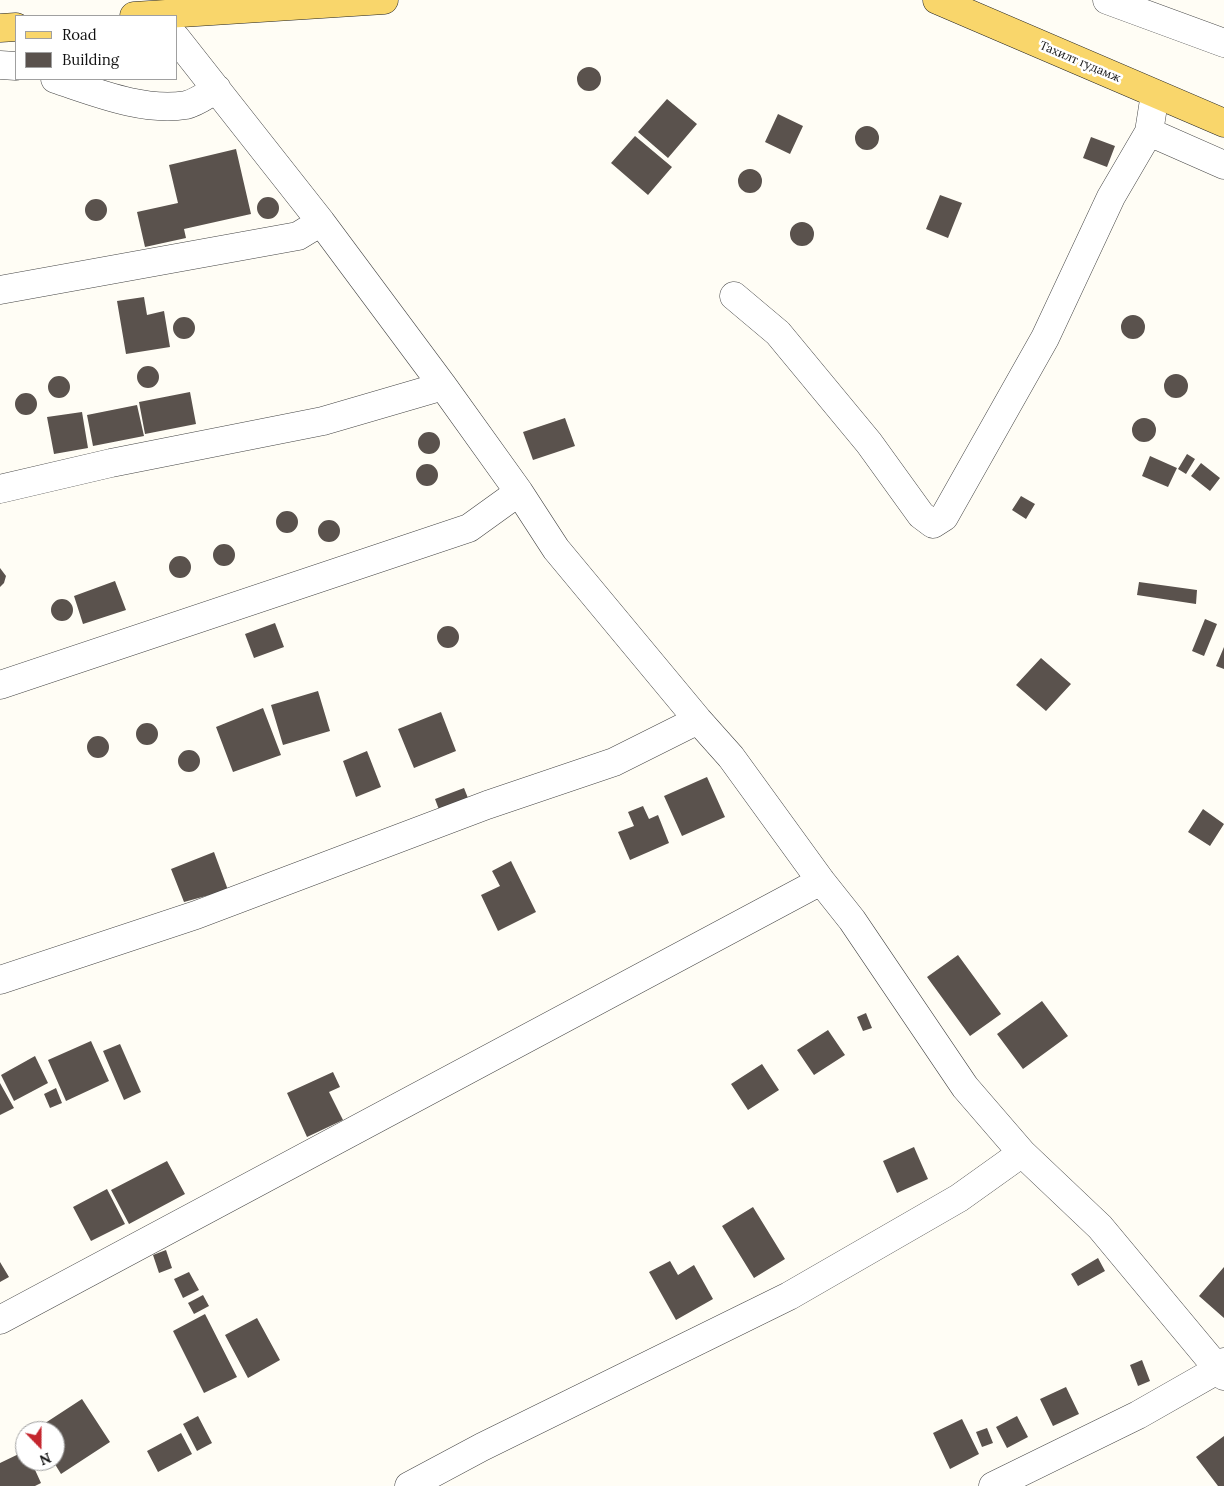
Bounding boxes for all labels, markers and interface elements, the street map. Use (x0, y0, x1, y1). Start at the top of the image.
legend (15, 15, 178, 80)
text: Road (62, 25, 97, 44)
street label: Тахилт гудамж (1037, 38, 1123, 86)
text: Building (62, 50, 119, 69)
north arrow (15, 1421, 65, 1471)
text: N (37, 1449, 54, 1469)

